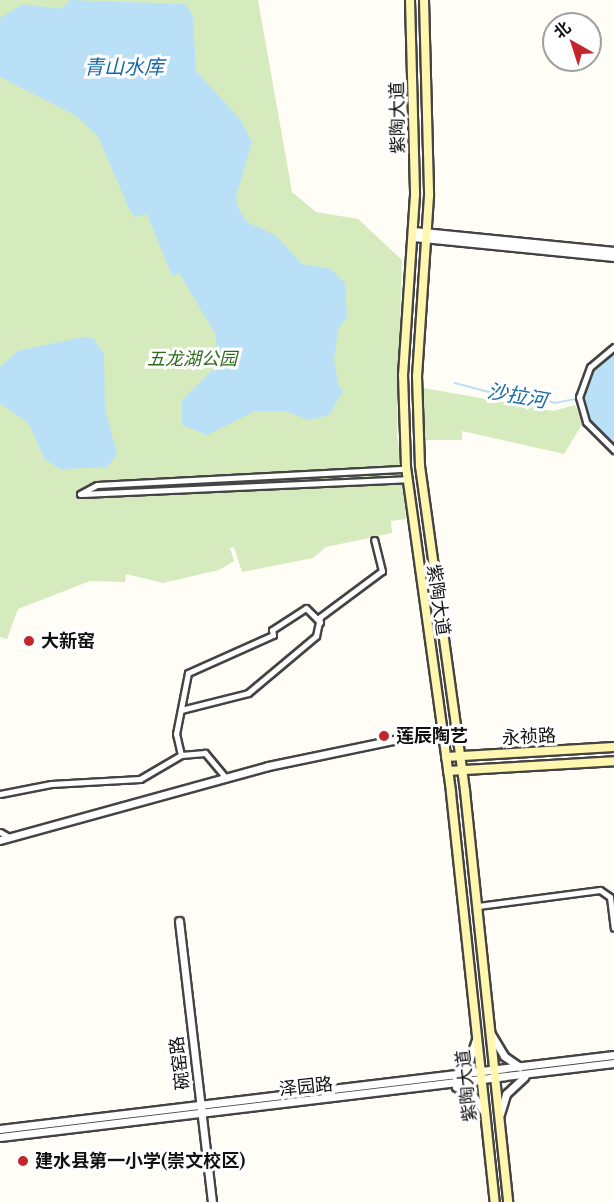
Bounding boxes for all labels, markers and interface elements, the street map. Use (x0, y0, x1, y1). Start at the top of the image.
north arrow (542, 12, 602, 72)
text: 北 (549, 17, 574, 42)
water label: 青山水库 (84, 55, 164, 79)
street label: 紫陶大道 (387, 82, 409, 154)
park label: 五龙湖公园 (147, 348, 237, 370)
water label: 沙拉河 (485, 379, 549, 413)
street label: 紫陶大道 (422, 563, 454, 637)
place label: 大新窑 (41, 630, 95, 652)
marker: 大新窑 (22, 634, 36, 648)
place label: 莲辰陶艺 (396, 725, 468, 747)
street label: 永祯路 (501, 725, 557, 749)
marker: 莲辰陶艺 (377, 729, 391, 743)
street label: 碗窑路 (166, 1035, 194, 1091)
street label: 紫陶大道 (452, 1049, 482, 1123)
street label: 泽园路 (278, 1073, 334, 1101)
place label: 建水县第一小学(崇文校区) (35, 1150, 245, 1172)
marker: 建水县第一小学(崇文校区) (16, 1154, 30, 1168)

